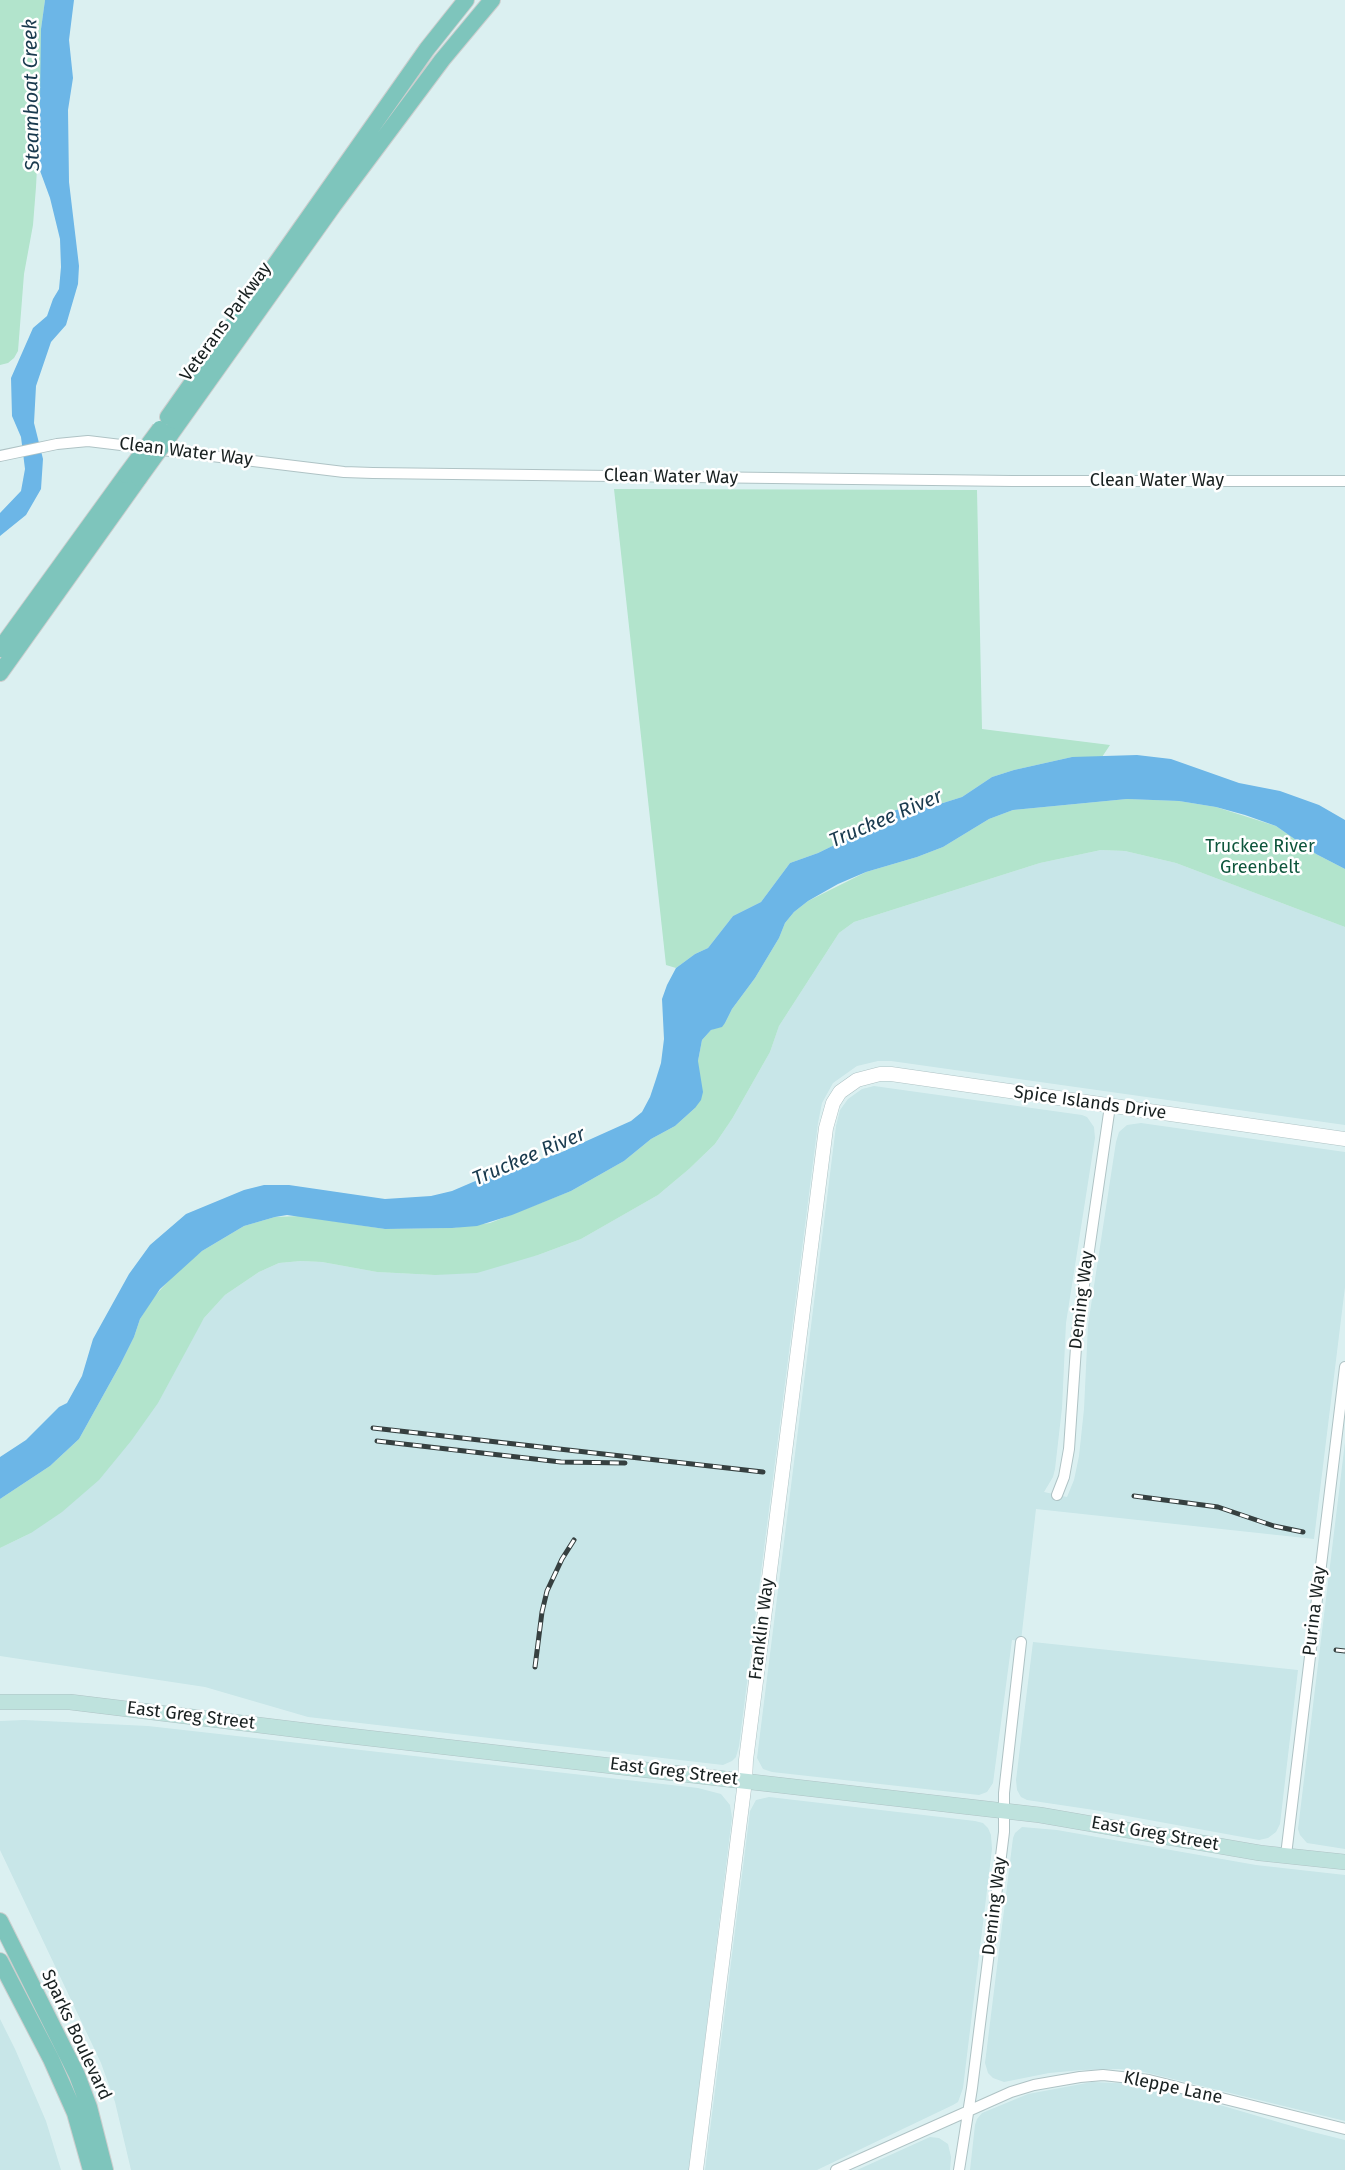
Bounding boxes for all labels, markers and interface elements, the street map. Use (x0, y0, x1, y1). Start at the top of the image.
water label: Steamboat Creek (19, 19, 45, 171)
street label: Veterans Parkway (176, 258, 276, 386)
street label: Clean Water Way (118, 433, 254, 471)
street label: Clean Water Way (604, 465, 738, 489)
street label: Clean Water Way (1090, 470, 1224, 492)
water label: Truckee River (826, 785, 946, 853)
park label: Truckee River Greenbelt (1205, 836, 1315, 878)
street label: Spice Islands Drive (1012, 1082, 1168, 1124)
water label: Truckee River (469, 1123, 589, 1191)
street label: Deming Way (1065, 1249, 1099, 1351)
street label: Purina Way (1299, 1565, 1331, 1657)
street label: Franklin Way (745, 1577, 779, 1681)
street label: East Greg Street (126, 1697, 256, 1735)
street label: East Greg Street (609, 1753, 739, 1791)
street label: East Greg Street (1089, 1812, 1221, 1856)
street label: Deming Way (978, 1855, 1012, 1957)
street label: Sparks Boulevard (36, 1966, 116, 2104)
street label: Kleppe Lane (1122, 2067, 1224, 2109)

